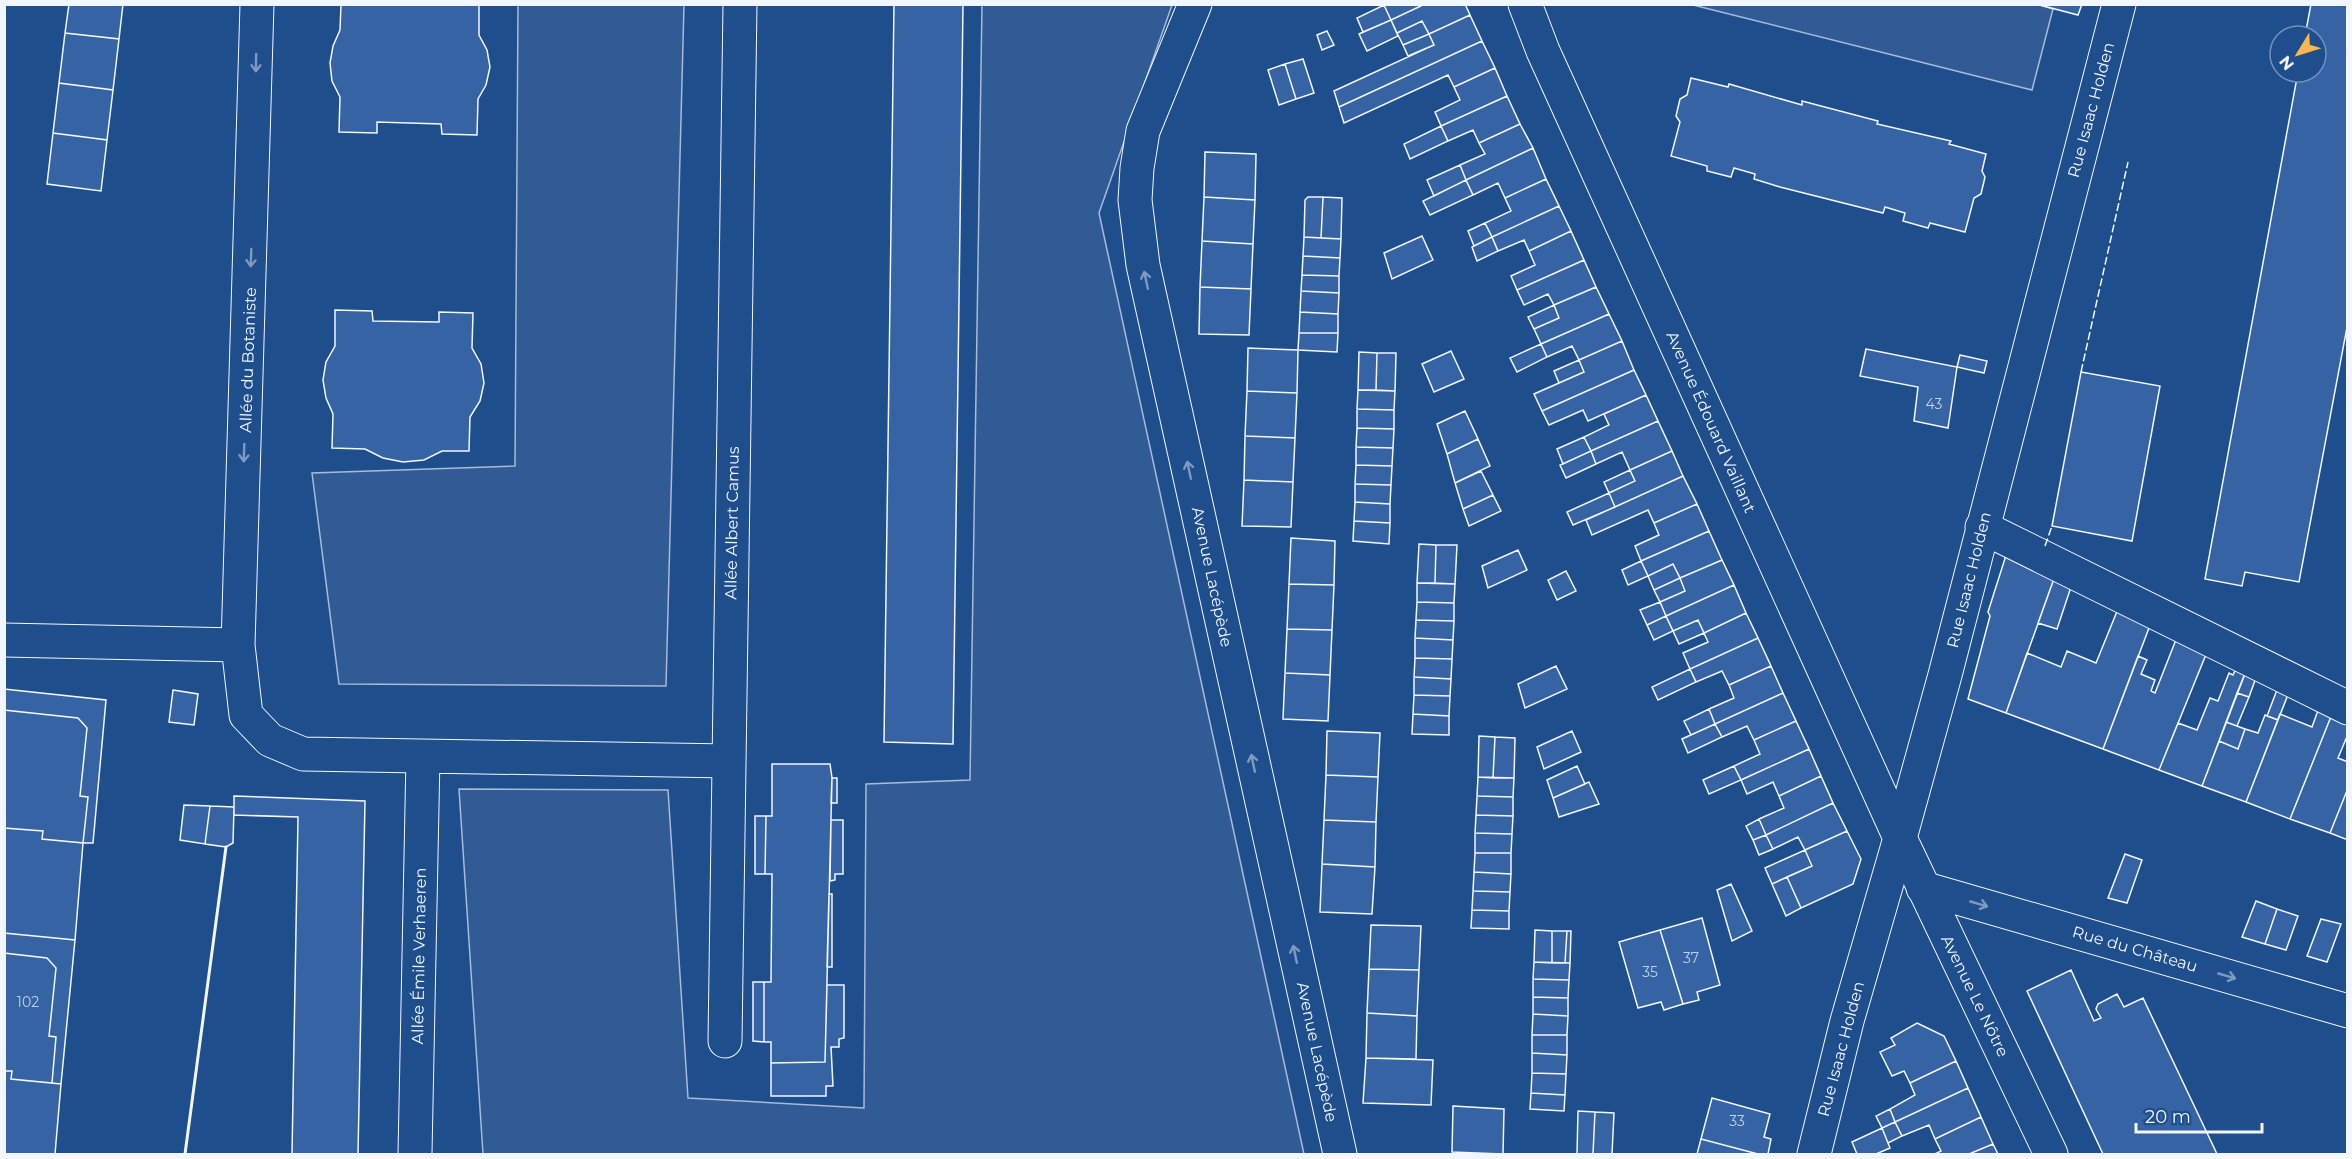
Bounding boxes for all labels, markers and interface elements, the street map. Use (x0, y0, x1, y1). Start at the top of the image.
north arrow (2268, 24, 2328, 84)
street label: Rue Isaac Holden (2064, 40, 2118, 180)
one-way arrow (250, 52, 262, 72)
text: N (2275, 52, 2298, 74)
one-way arrow (245, 247, 257, 267)
one-way arrow (1140, 271, 1152, 290)
street label: Allée du Botaniste (236, 287, 260, 433)
street label: Avenue Édouard Vaillant (1662, 328, 1760, 516)
house number: 43 (1926, 395, 1943, 413)
one-way arrow (239, 442, 250, 462)
street label: Allée Albert Camus (721, 446, 743, 600)
one-way arrow (1182, 461, 1194, 480)
street label: Avenue Lacépède (1188, 505, 1236, 649)
street label: Rue Isaac Holden (1943, 510, 1995, 650)
one-way arrow (1247, 754, 1259, 773)
street label: Allée Émile Verhaeren (408, 868, 430, 1044)
one-way arrow (1969, 899, 1988, 910)
street label: Rue du Château (2070, 922, 2200, 976)
street label: Avenue Le Nôtre (1937, 932, 2013, 1060)
one-way arrow (1289, 945, 1301, 964)
house number: 37 (1683, 949, 1699, 967)
house number: 35 (1642, 963, 1658, 981)
one-way arrow (2217, 971, 2236, 982)
street label: Rue Isaac Holden (1814, 979, 1868, 1119)
street label: Avenue Lacépède (1293, 980, 1341, 1124)
house number: 102 (17, 993, 39, 1011)
scale bar (2136, 1096, 2262, 1134)
text: 20 m (2145, 1106, 2191, 1128)
house number: 33 (1729, 1112, 1745, 1130)

